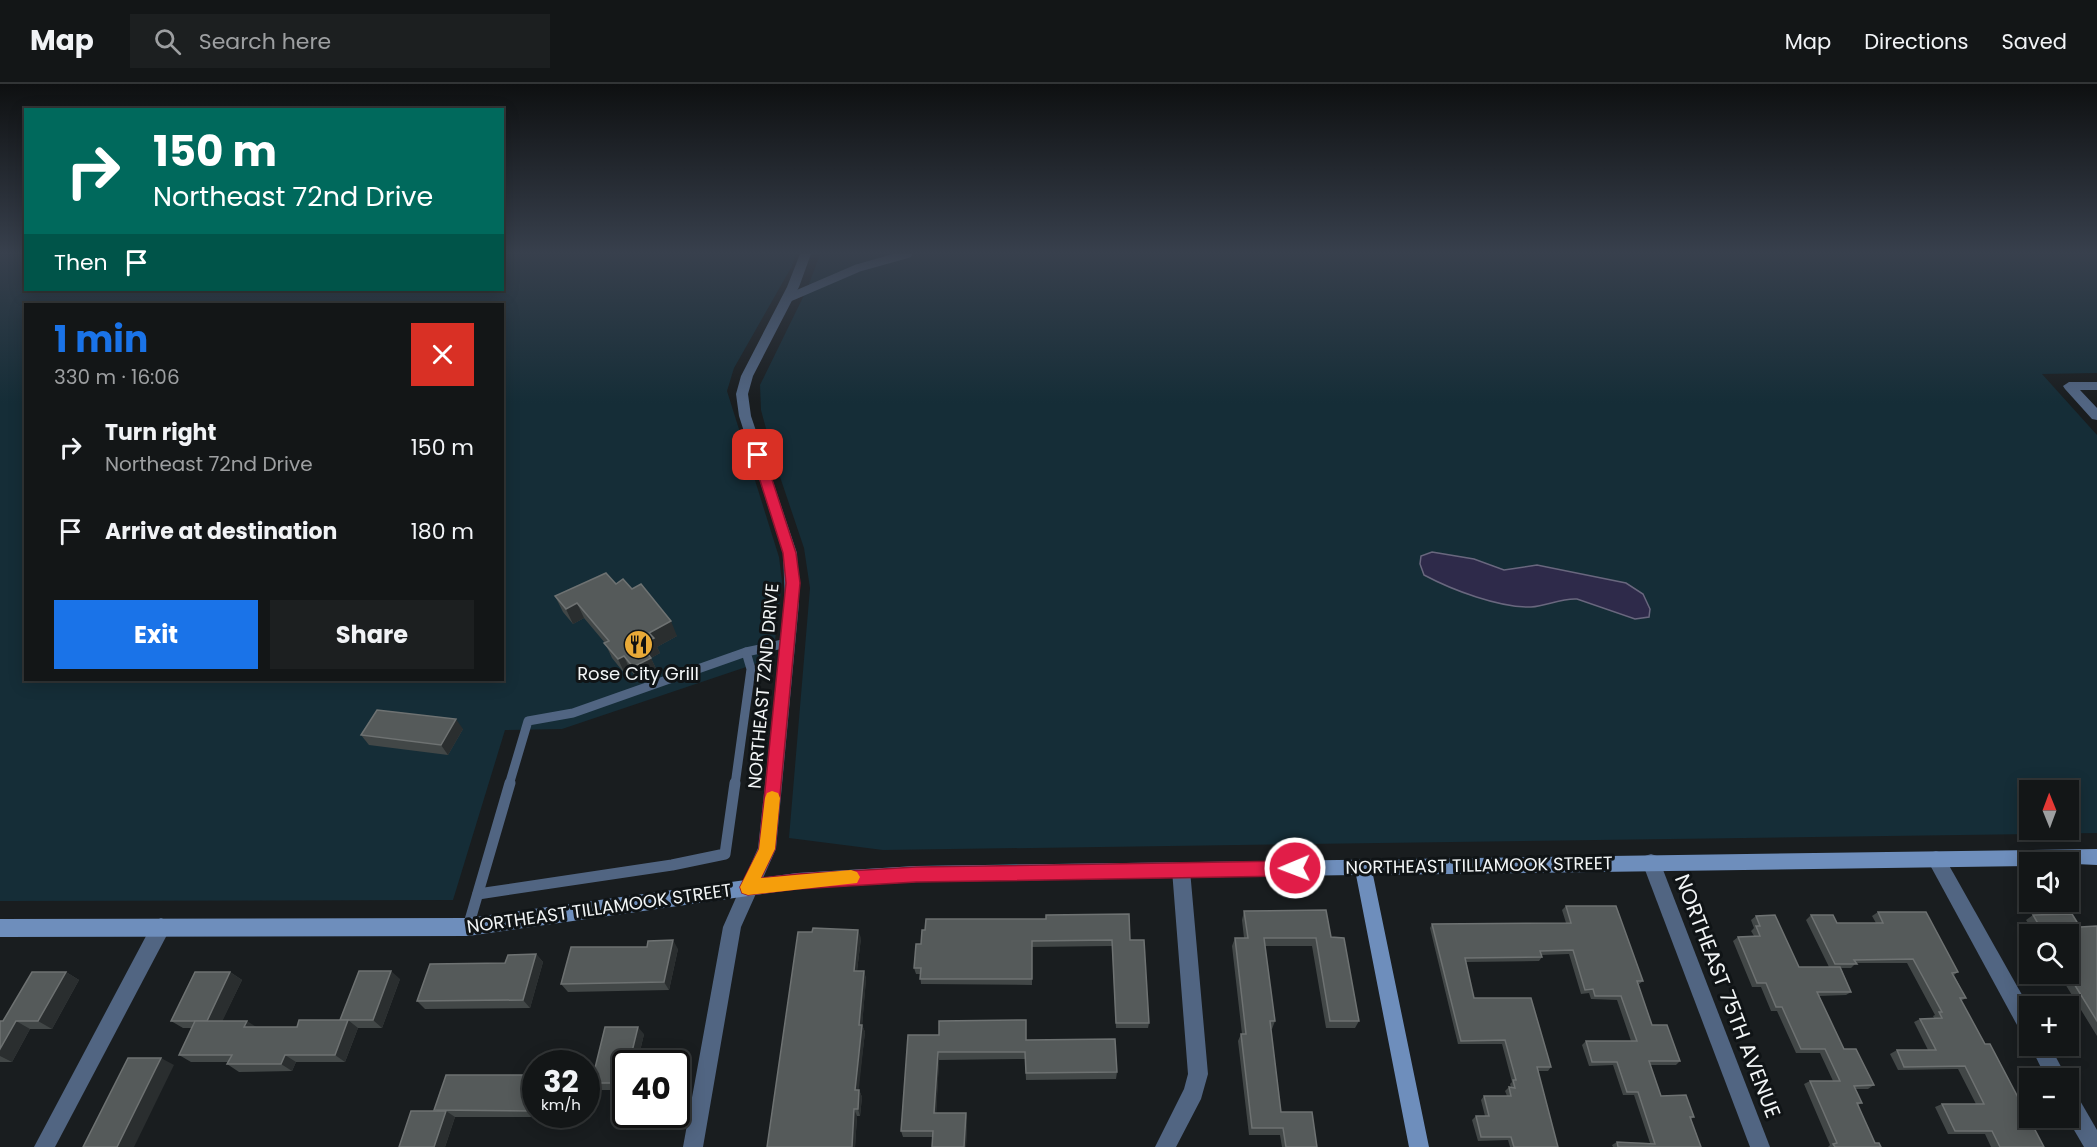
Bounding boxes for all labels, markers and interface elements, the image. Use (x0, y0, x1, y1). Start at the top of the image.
search box (130, 14, 550, 68)
text: Map (30, 21, 94, 60)
icon: search (151, 25, 184, 58)
text: Search here (199, 26, 331, 57)
text: Map (1785, 27, 1831, 56)
text: Directions (1864, 27, 1968, 56)
text: Saved (2001, 27, 2067, 56)
text: 150 m (153, 122, 277, 181)
icon: right (54, 132, 132, 210)
text: Northeast 72nd Drive (153, 178, 433, 215)
icon: arrive (120, 246, 153, 279)
text: Then (54, 247, 108, 278)
text: 1 min (54, 314, 148, 365)
button: close (411, 323, 474, 386)
text: 330 m · 16:06 (54, 363, 180, 391)
text: Turn right (105, 417, 216, 448)
pin (732, 429, 783, 480)
icon: right (54, 431, 87, 464)
text: 150 m (411, 432, 474, 463)
icon: arrive (741, 438, 774, 471)
text: Northeast 72nd Drive (105, 450, 313, 478)
icon: arrive (54, 515, 87, 548)
text: Arrive at destination (105, 516, 337, 547)
text: 180 m (411, 516, 474, 547)
street label: NORTHEAST 72ND DRIVE (742, 582, 784, 790)
button: Exit (54, 600, 258, 669)
button: Share (270, 600, 474, 669)
restaurant icon: Rose City Grill (622, 628, 654, 660)
place label: Rose City Grill (577, 661, 699, 686)
north arrow (2019, 780, 2079, 840)
map controls (2019, 780, 2079, 1128)
position arrow (1263, 836, 1327, 900)
street label: NORTHEAST TILLAMOOK STREET (1345, 850, 1613, 880)
button: sound (2019, 852, 2079, 912)
street label: NORTHEAST 75TH AVENUE (1668, 870, 1788, 1122)
street label: NORTHEAST TILLAMOOK STREET (465, 877, 733, 939)
button: search (2019, 924, 2079, 984)
button: + (2019, 996, 2079, 1056)
speed limit sign: 40 (612, 1050, 690, 1128)
text: 32 (543, 1060, 579, 1103)
button: − (2019, 1068, 2079, 1128)
text: km/h (541, 1094, 581, 1115)

